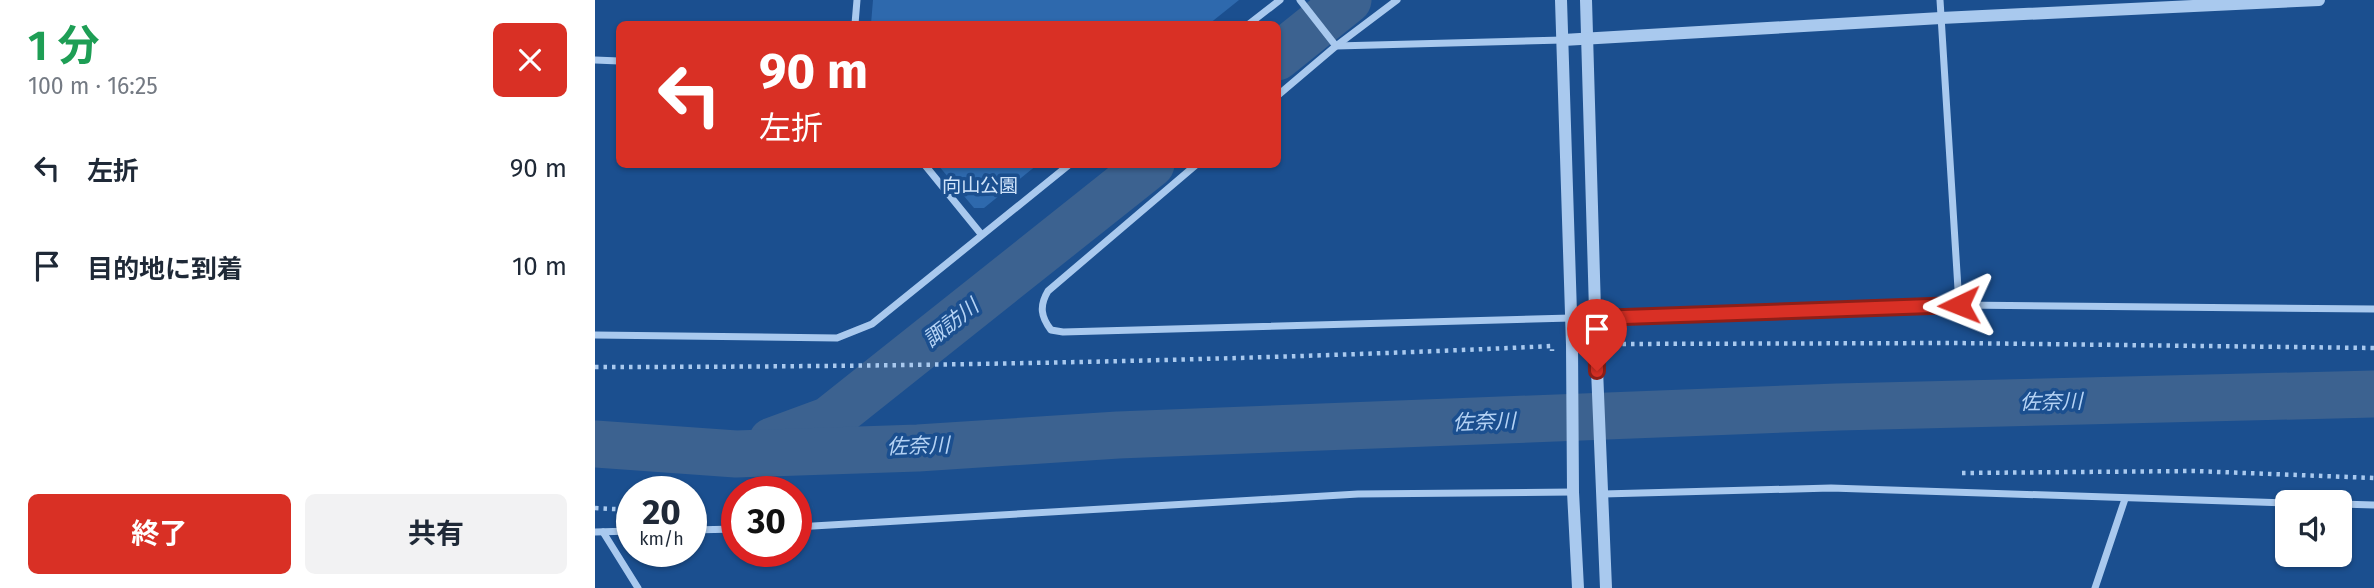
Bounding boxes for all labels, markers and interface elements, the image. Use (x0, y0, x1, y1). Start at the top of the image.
text: 1 分 (28, 21, 99, 71)
button: close (493, 23, 567, 97)
text: 90 m (759, 42, 868, 101)
icon: left (644, 49, 735, 140)
text: 100 m · 16:25 (28, 72, 158, 100)
text: 左折 (759, 109, 823, 147)
icon: left (28, 149, 66, 187)
text: 90 m (510, 153, 567, 184)
text: 左折 (87, 156, 139, 187)
park label: 向山公園 (942, 174, 1018, 197)
icon: arrive (28, 247, 66, 285)
text: 10 m (512, 251, 567, 282)
text: 目的地に到着 (87, 254, 243, 285)
position arrow (1922, 268, 1996, 342)
water label: 諏訪川 (918, 292, 985, 353)
pin (1567, 299, 1627, 371)
icon: arrive (1578, 310, 1616, 348)
water label: 佐奈川 (2019, 388, 2085, 416)
water label: 佐奈川 (1452, 408, 1518, 436)
water label: 佐奈川 (886, 432, 952, 460)
speed limit sign: 30 (721, 476, 812, 567)
map controls (2275, 490, 2352, 567)
button: sound (2275, 490, 2352, 567)
text: 20 (642, 491, 681, 533)
button: 終了 (28, 494, 291, 574)
button: 共有 (305, 494, 567, 574)
text: km/h (639, 528, 684, 550)

